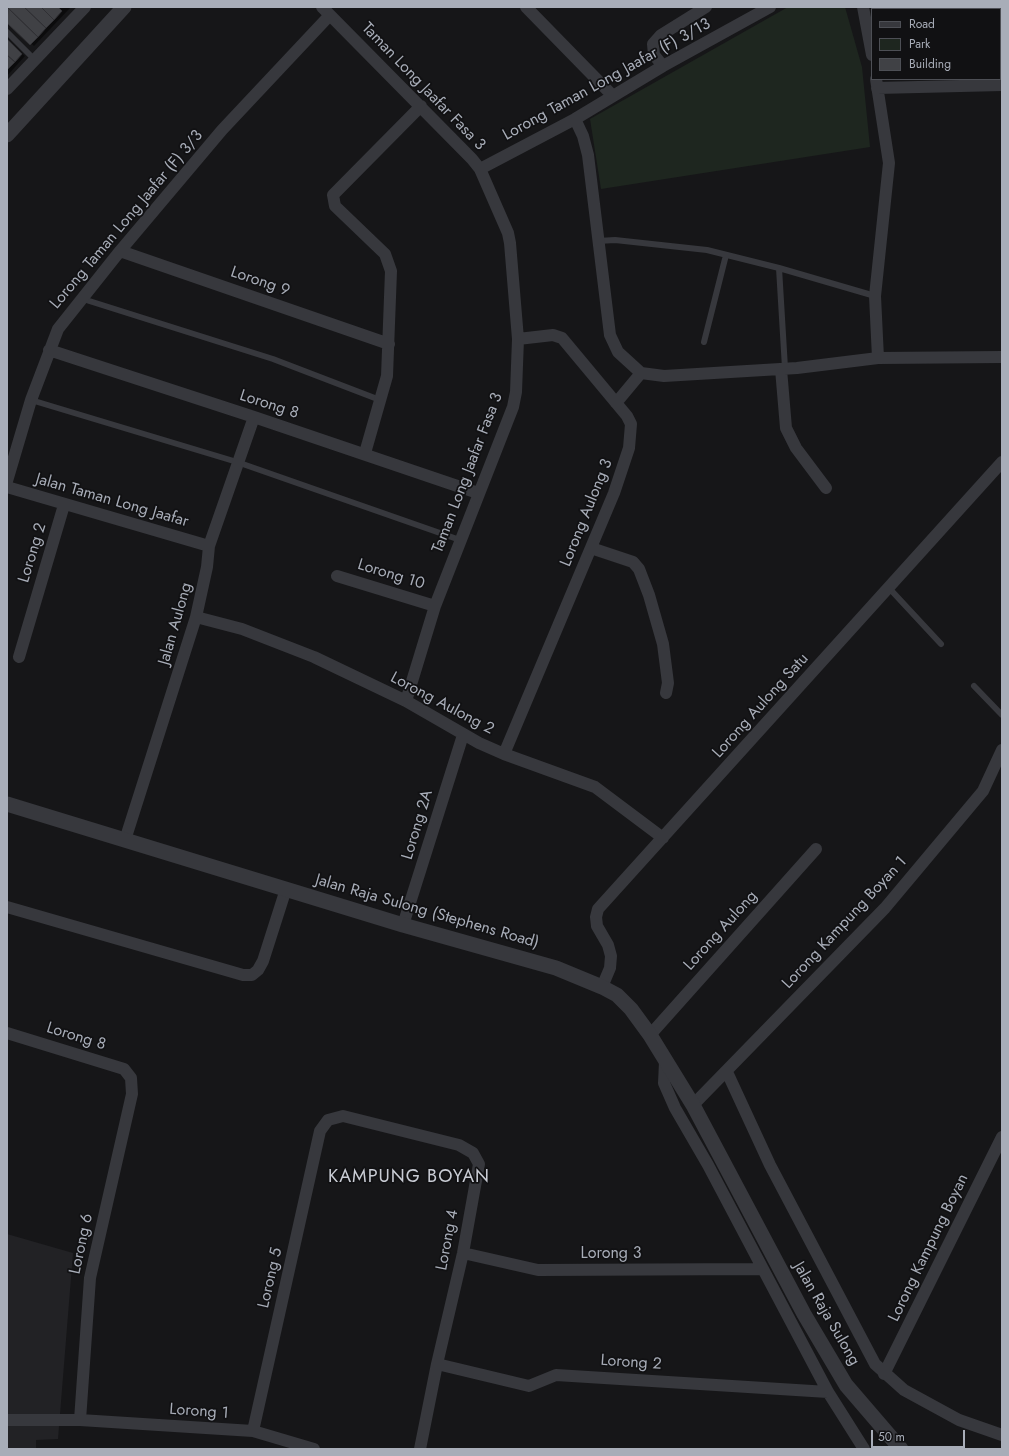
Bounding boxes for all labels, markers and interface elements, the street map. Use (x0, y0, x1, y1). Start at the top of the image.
legend (871, 8, 1001, 80)
street label: Lorong Taman Long Jaafar (F) 3/13 (500, 15, 714, 145)
text: Road (909, 15, 935, 33)
street label: Taman Long Jaafar Fasa 3 (357, 19, 489, 155)
text: Park (909, 35, 930, 53)
text: Building (909, 55, 951, 73)
street label: Lorong Taman Long Jaafar (F) 3/3 (47, 127, 207, 313)
street label: Lorong 9 (228, 263, 292, 301)
street label: Lorong 8 (237, 386, 301, 424)
street label: Taman Long Jaafar Fasa 3 (429, 390, 507, 556)
street label: Lorong Aulong 3 (557, 456, 617, 570)
street label: Jalan Taman Long Jaafar (33, 470, 191, 532)
street label: Lorong 2 (15, 521, 51, 585)
street label: Lorong 10 (355, 556, 427, 594)
street label: Jalan Aulong (155, 581, 197, 667)
street label: Lorong Aulong Satu (709, 650, 813, 762)
street label: Lorong Aulong 2 (387, 669, 497, 739)
street label: Lorong 2A (398, 788, 438, 862)
street label: Lorong Kampung Boyan 1 (779, 853, 911, 993)
street label: Jalan Raja Sulong (Stephens Road) (313, 871, 541, 953)
street label: Lorong Aulong (680, 887, 762, 975)
street label: Lorong 8 (44, 1019, 108, 1055)
district label: KAMPUNG BOYAN (328, 1167, 490, 1189)
street label: Lorong Kampung Boyan (885, 1171, 973, 1325)
street label: Lorong 4 (433, 1208, 463, 1272)
street label: Lorong 6 (66, 1212, 98, 1276)
street label: Lorong 3 (581, 1244, 641, 1264)
street label: Lorong 5 (255, 1246, 287, 1310)
street label: Jalan Raja Sulong (789, 1259, 863, 1369)
street label: Lorong 2 (600, 1351, 662, 1375)
street label: Lorong 1 (169, 1400, 229, 1424)
scale bar (873, 1422, 967, 1448)
text: 50 m (878, 1428, 905, 1446)

